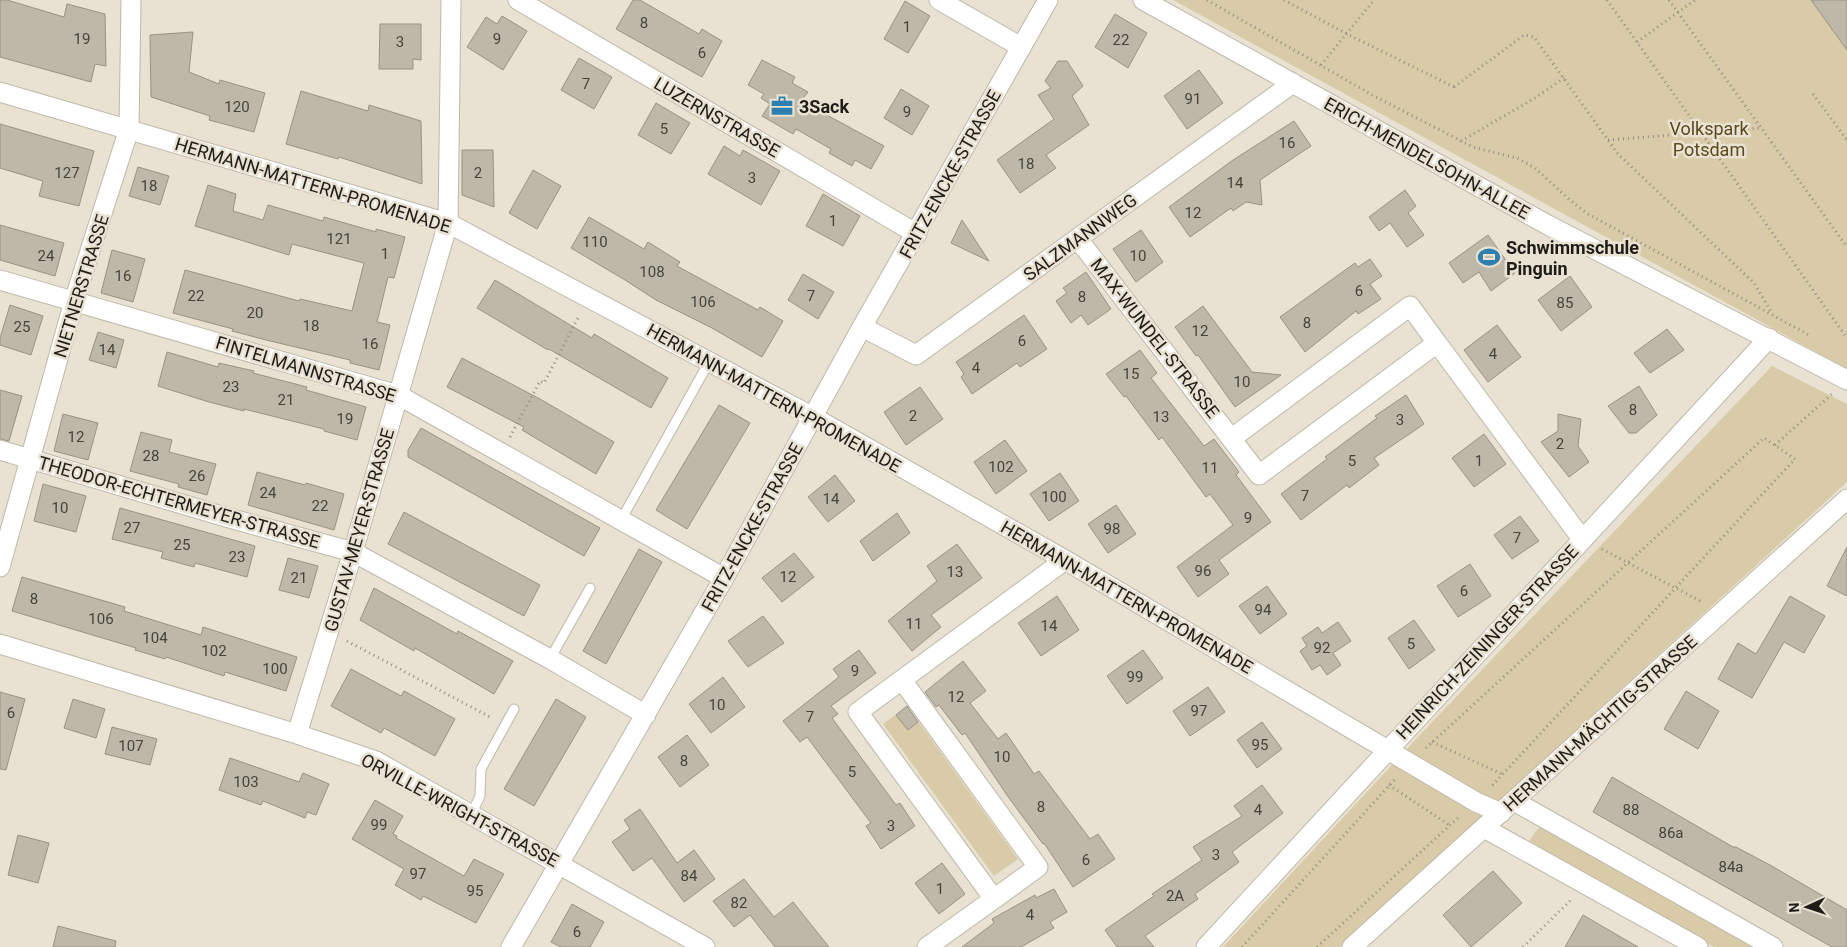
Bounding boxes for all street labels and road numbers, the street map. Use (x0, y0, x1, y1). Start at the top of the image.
street label: LUZERNSTRASSE (650, 72, 784, 162)
street label: FRITZ-ENCKE-STRASSE (895, 86, 1005, 262)
street label: ERICH-MENDELSOHN-ALLEE (1321, 93, 1533, 223)
street label: HERMANN-MATTERN-PROMENADE (173, 133, 453, 237)
street label: SALZMANNWEG (1019, 189, 1141, 285)
street label: NIETNERSTRASSE (49, 212, 113, 360)
street label: MAX-WUNDEL-STRASSE (1086, 254, 1224, 422)
street label: HERMANN-MATTERN-PROMENADE (643, 319, 905, 477)
street label: FINTELMANNSTRASSE (213, 332, 399, 406)
street label: GUSTAV-MEYER-STRASSE (320, 426, 398, 634)
street label: FRITZ-ENCKE-STRASSE (697, 439, 807, 615)
street label: THEODOR-ECHTERMEYER-STRASSE (36, 452, 322, 552)
street label: HERMANN-MATTERN-PROMENADE (997, 516, 1257, 678)
street label: HEINRICH-ZEININGER-STRASSE (1392, 541, 1582, 743)
street label: HERMANN-MÄCHTIG-STRASSE (1499, 631, 1701, 815)
street label: ORVILLE-WRIGHT-STRASSE (358, 749, 562, 871)

